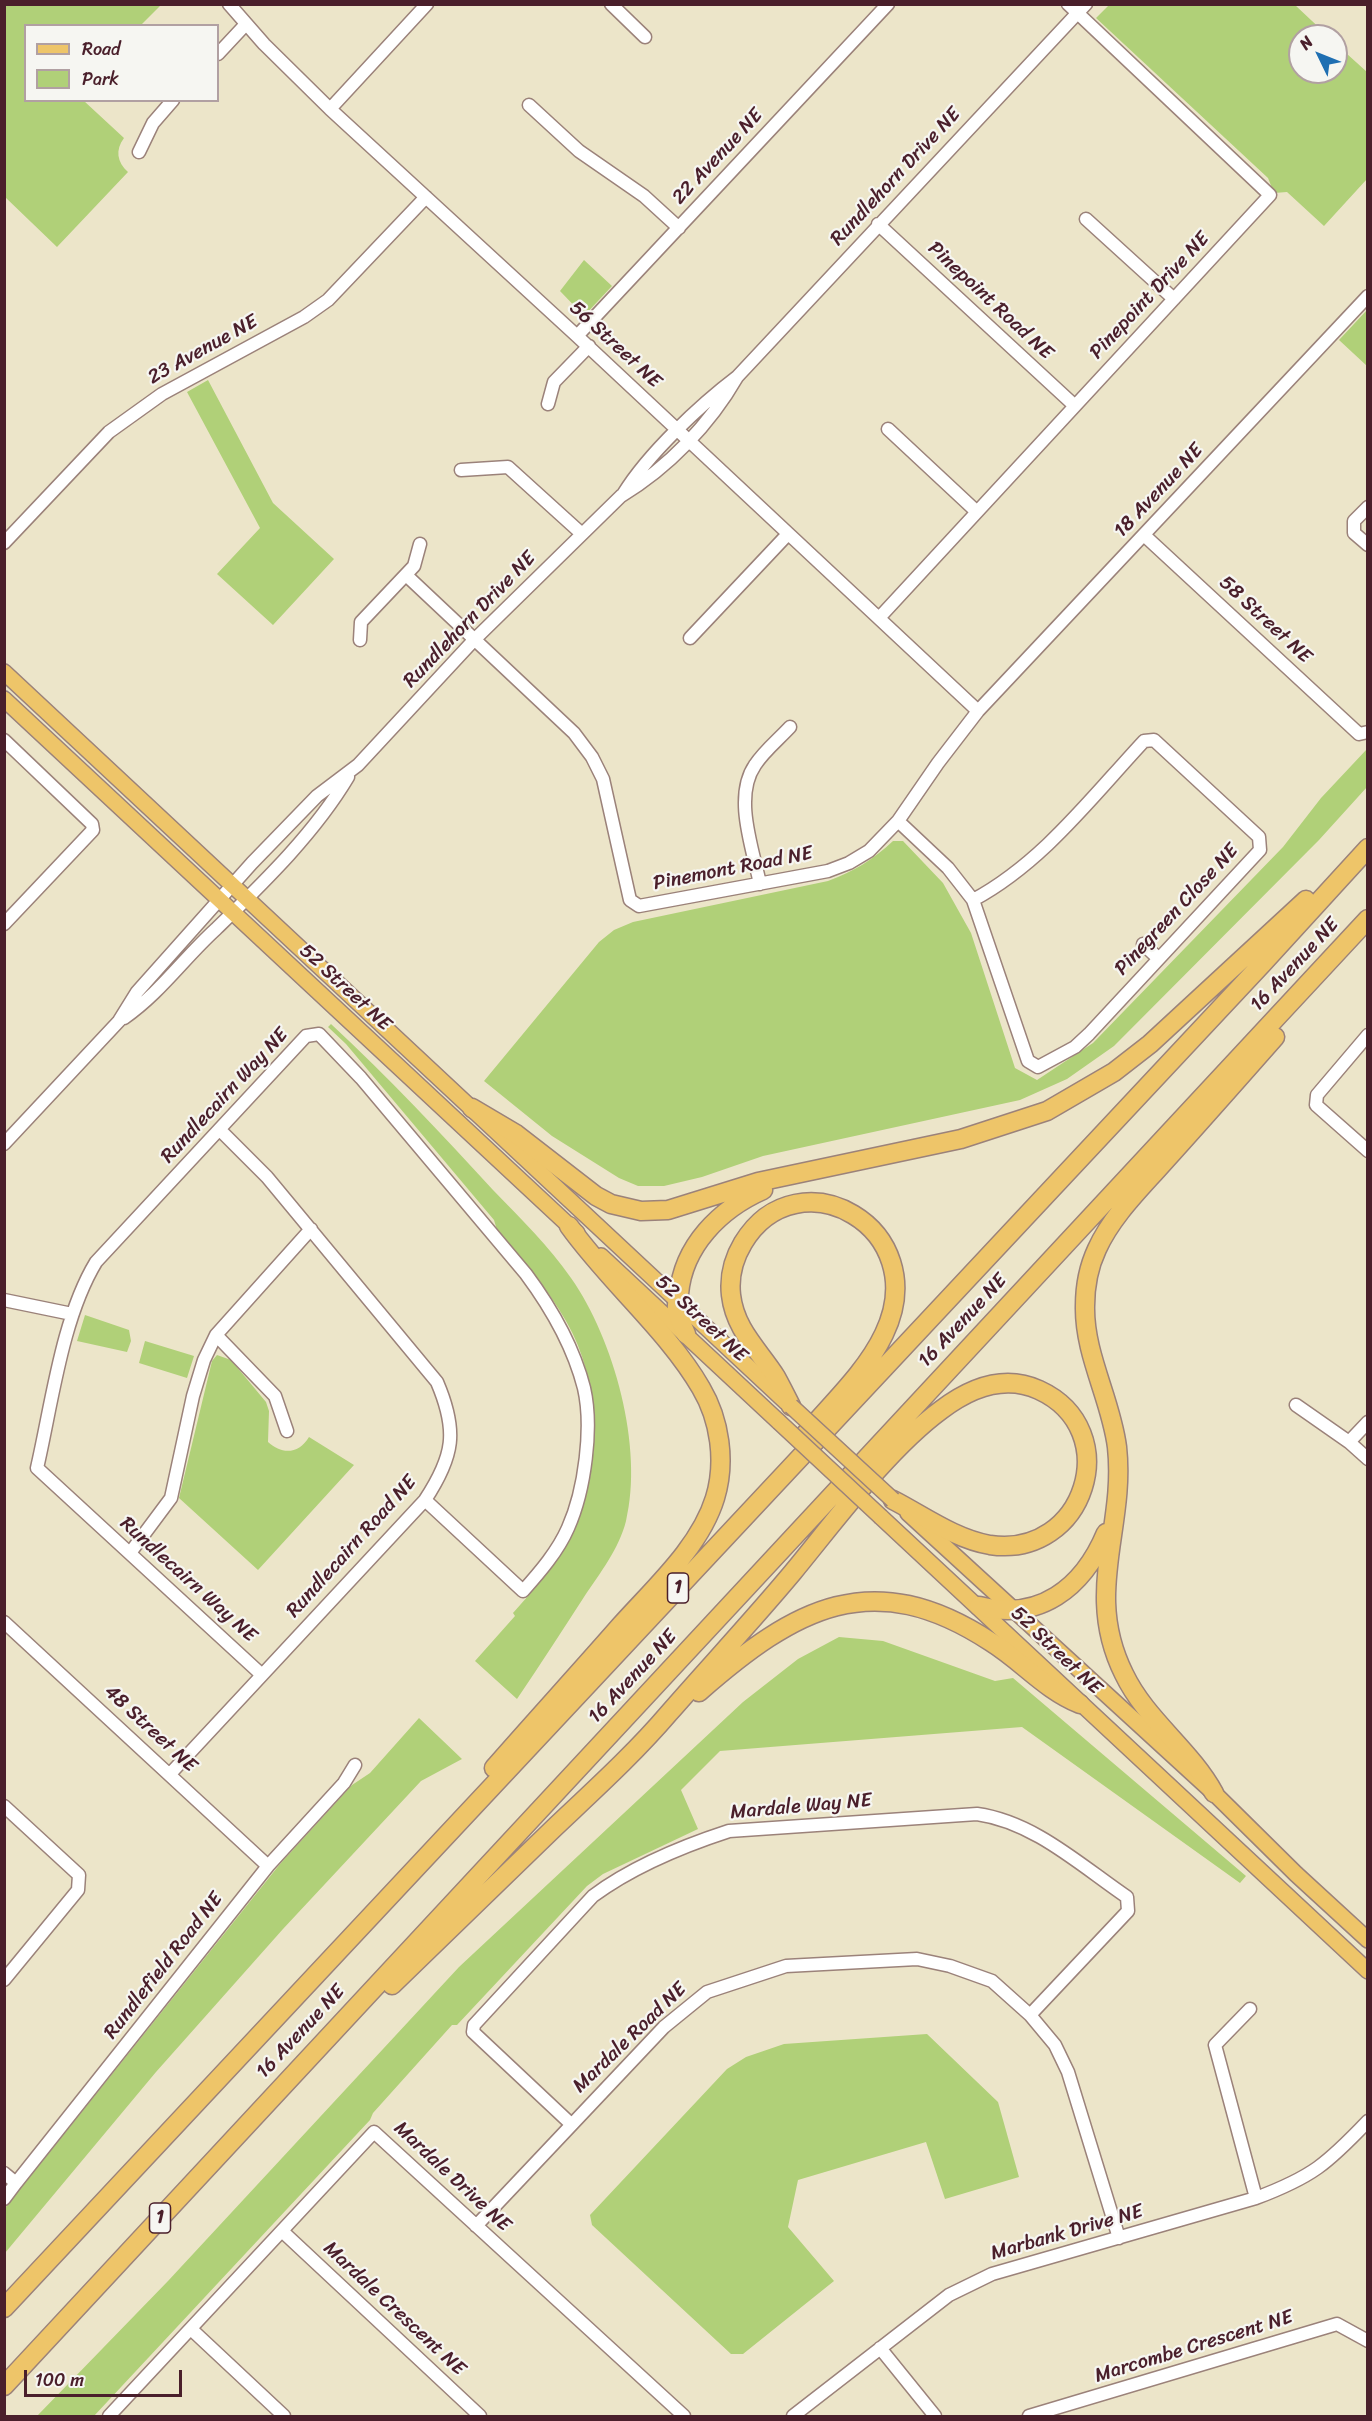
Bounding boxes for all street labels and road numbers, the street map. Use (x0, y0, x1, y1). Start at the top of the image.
street label: Rundlehorn Drive NE (826, 103, 966, 251)
street label: 22 Avenue NE (668, 104, 768, 210)
street label: Pinepoint Drive NE (1085, 228, 1215, 364)
street label: Pinepoint Road NE (922, 237, 1058, 365)
street label: 56 Street NE (564, 296, 666, 394)
street label: 23 Avenue NE (144, 310, 262, 390)
street label: 18 Avenue NE (1109, 439, 1209, 543)
street label: Rundlehorn Drive NE (399, 547, 541, 693)
street label: 58 Street NE (1214, 571, 1316, 669)
street label: Pinegreen Close NE (1110, 839, 1244, 981)
street label: Pinemont Road NE (651, 842, 815, 896)
street label: 16 Avenue NE (1246, 913, 1344, 1017)
street label: 52 Street NE (294, 939, 396, 1037)
street label: Rundlecairn Way NE (156, 1023, 294, 1169)
street label: 16 Avenue NE (914, 1269, 1012, 1373)
street label: 52 Street NE (650, 1270, 752, 1368)
street label: Rundlecairn Road NE (282, 1471, 422, 1623)
street label: Rundlecairn Way NE (115, 1512, 261, 1648)
road number: 1 (668, 1573, 688, 1603)
street label: 52 Street NE (1005, 1602, 1107, 1700)
street label: 16 Avenue NE (584, 1625, 682, 1729)
street label: 48 Street NE (99, 1680, 201, 1778)
street label: Mardale Way NE (729, 1789, 873, 1825)
street label: Rundlefield Road NE (99, 1888, 229, 2044)
street label: Mardale Road NE (568, 1978, 692, 2098)
street label: 16 Avenue NE (252, 1980, 350, 2084)
street label: Mardale Drive NE (389, 2117, 515, 2237)
street label: Marbank Drive NE (988, 2200, 1146, 2266)
road number: 1 (150, 2203, 170, 2233)
street label: Mardale Crescent NE (318, 2237, 470, 2381)
street label: Marcombe Crescent NE (1092, 2305, 1296, 2389)

